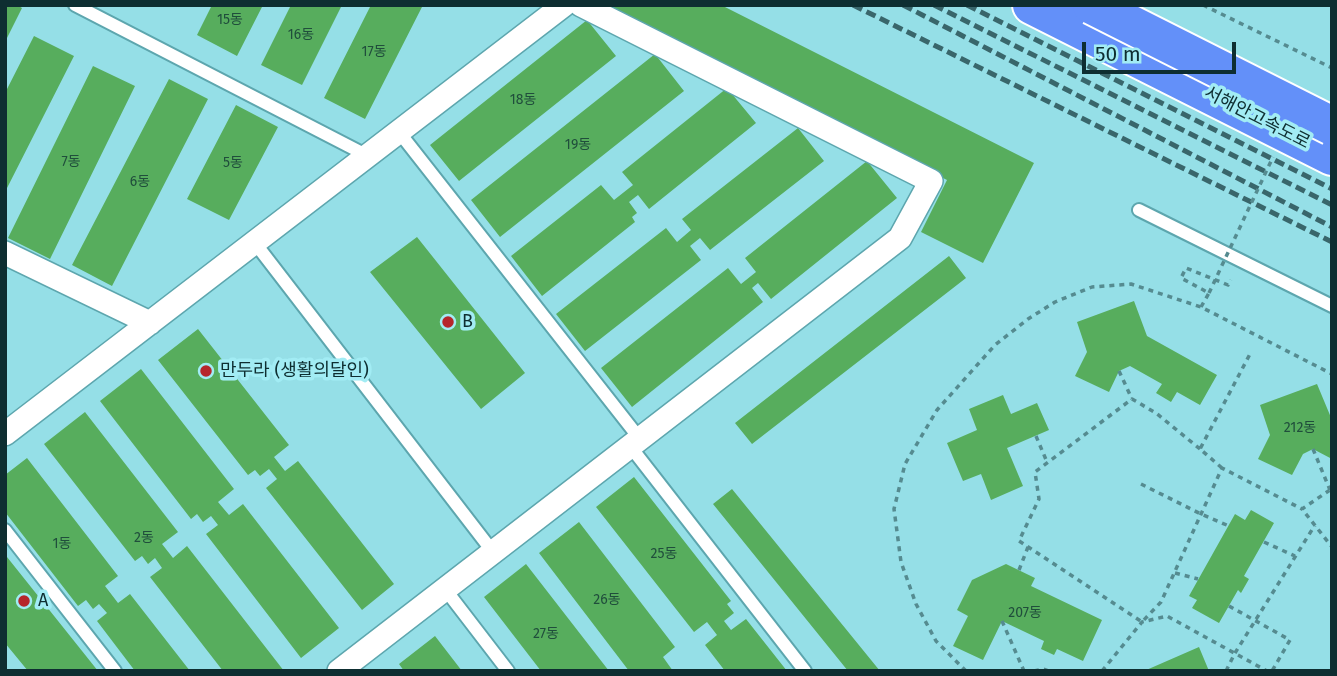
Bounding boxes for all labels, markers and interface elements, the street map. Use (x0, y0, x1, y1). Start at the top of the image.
house number: 15동 (217, 12, 243, 28)
house number: 16동 (288, 27, 314, 43)
scale bar (1085, 28, 1239, 72)
text: 50 m (1095, 41, 1141, 67)
house number: 17동 (361, 44, 387, 60)
street label: 서해안고속도로 (1200, 82, 1314, 154)
house number: 18동 (510, 92, 536, 108)
house number: 19동 (565, 137, 591, 153)
house number: 7동 (61, 154, 81, 170)
house number: 5동 (223, 155, 243, 171)
house number: 6동 (130, 174, 150, 190)
place label: B (462, 311, 473, 333)
marker: B (440, 314, 456, 330)
place label: 만두라 (생활의달인) (220, 360, 369, 382)
marker: 만두라 (생활의달인) (198, 363, 214, 379)
house number: 212동 (1284, 420, 1316, 436)
house number: 2동 (134, 530, 154, 546)
house number: 1동 (53, 536, 71, 552)
house number: 25동 (651, 546, 677, 562)
place label: A (38, 590, 48, 612)
house number: 26동 (593, 592, 621, 608)
marker: A (16, 593, 32, 609)
house number: 207동 (1008, 605, 1042, 621)
house number: 27동 (533, 626, 559, 642)

